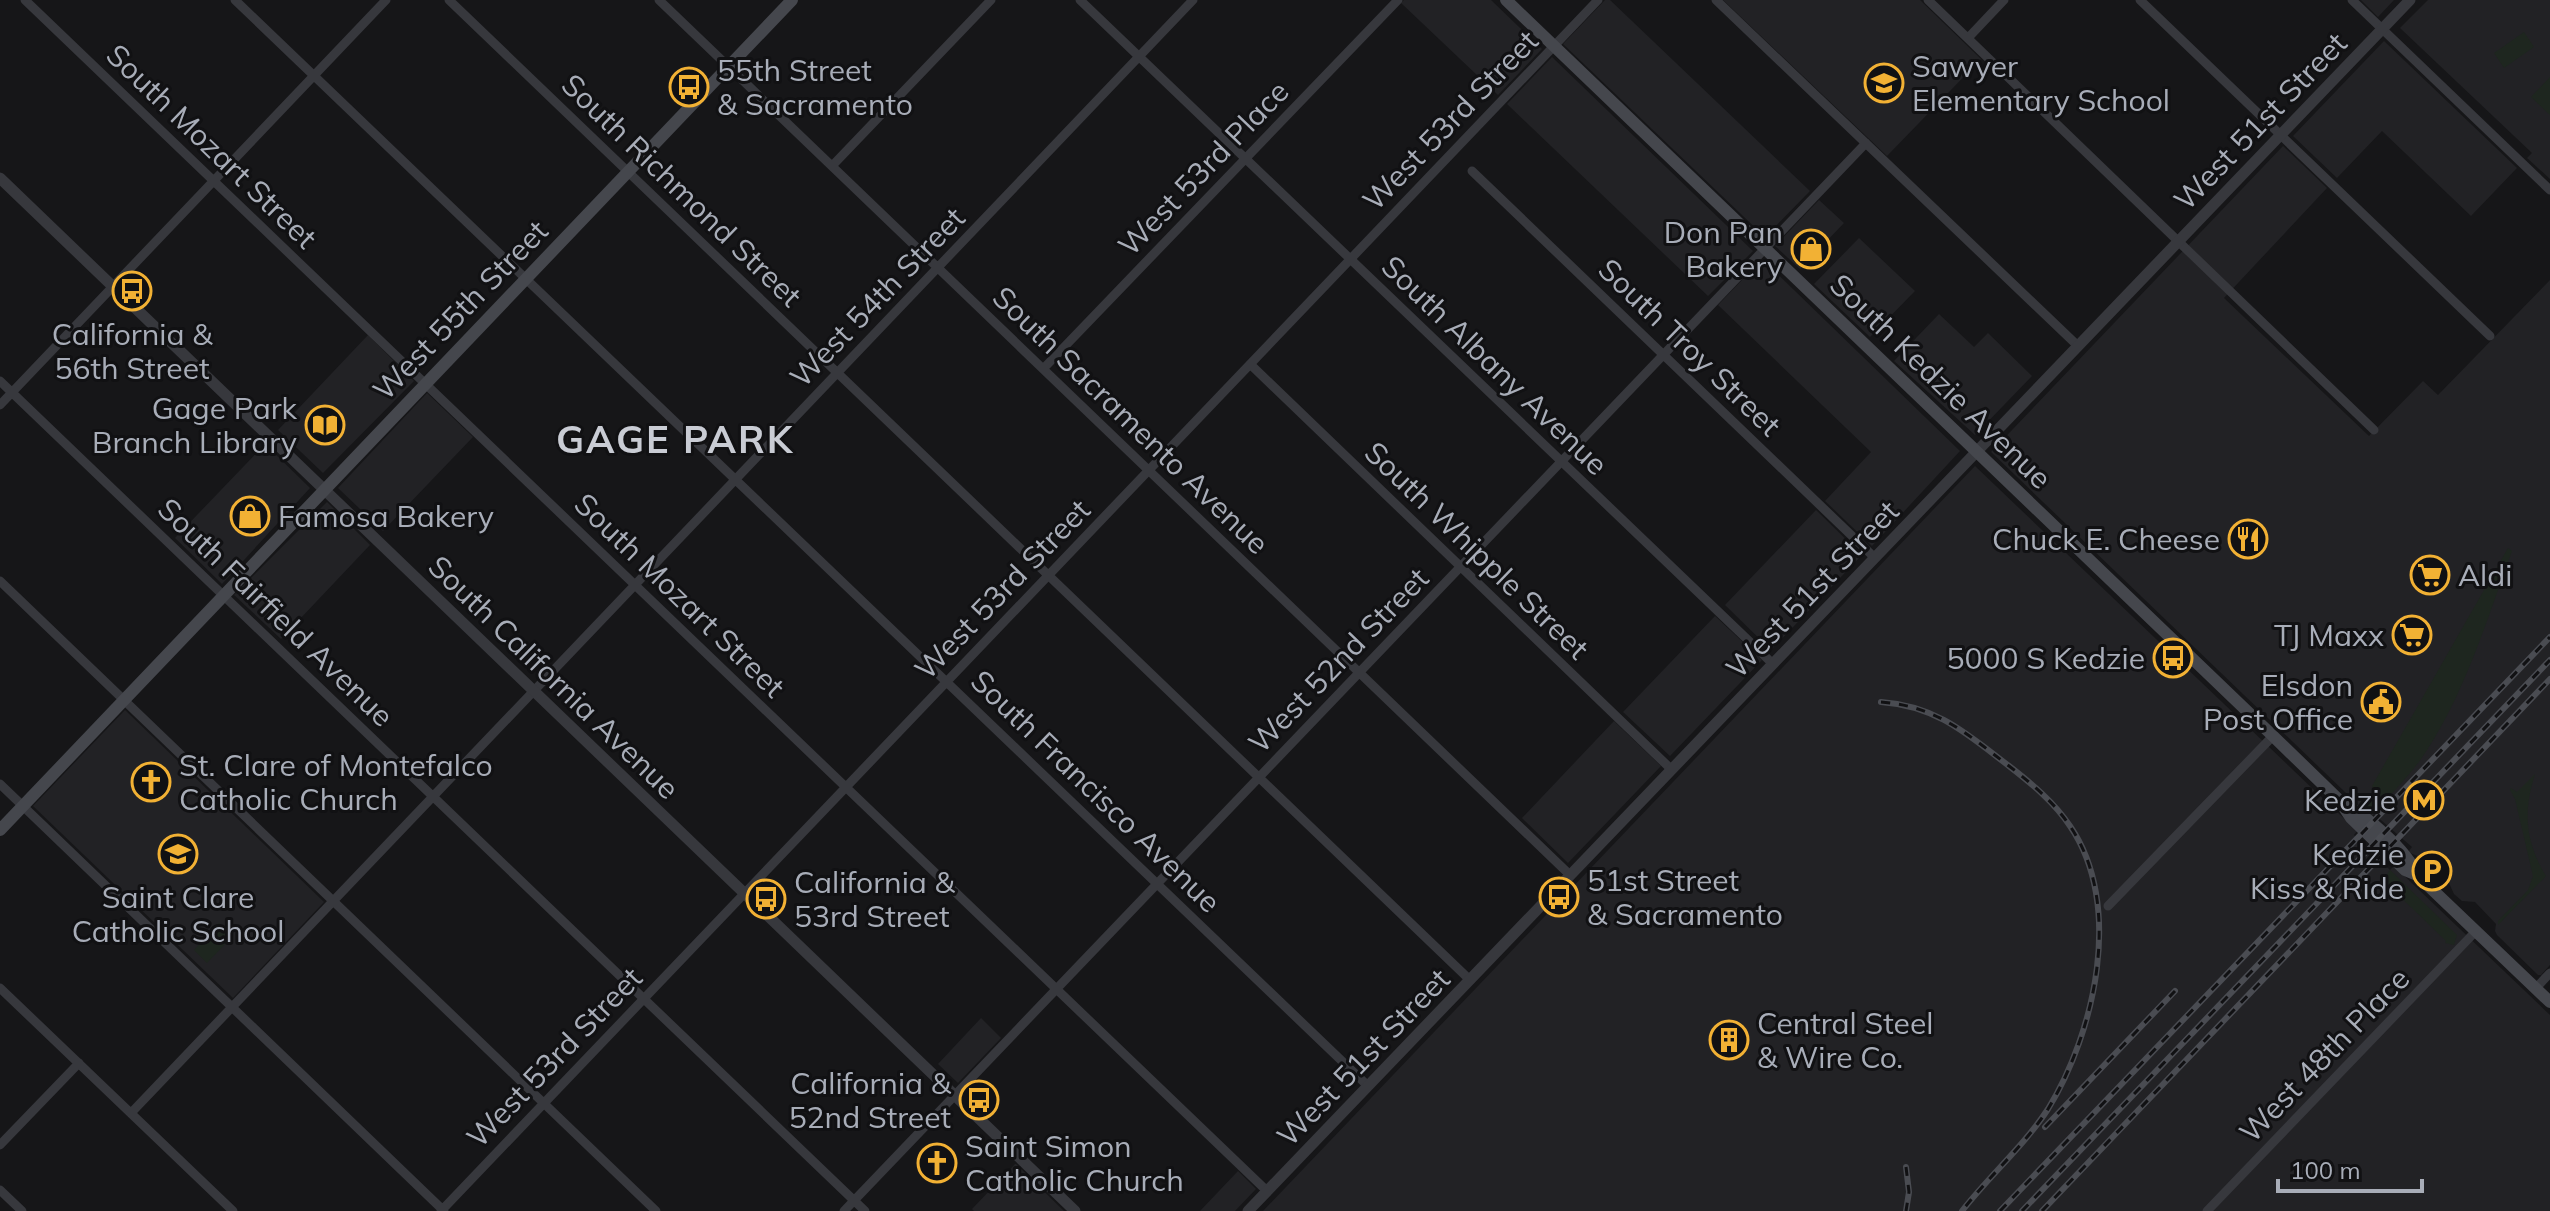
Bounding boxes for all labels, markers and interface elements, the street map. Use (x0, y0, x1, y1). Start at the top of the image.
street label: West 53rd Street (1354, 22, 1546, 218)
street label: West 51st Street (2165, 24, 2355, 218)
street label: South Mozart Street (99, 36, 325, 256)
place label: Sawyer Elementary School (1912, 47, 2170, 119)
place label: 55th Street & Sacramento (717, 51, 913, 123)
school or university icon: Sawyer Elementary School (1863, 62, 1905, 104)
street label: South Richmond Street (554, 65, 810, 315)
bus stop icon: 55th Street & Sacramento (668, 66, 710, 108)
street label: West 53rd Place (1110, 72, 1296, 264)
street label: West 54th Street (781, 199, 973, 395)
street label: West 55th Street (364, 212, 556, 408)
place label: Don Pan Bakery (1664, 213, 1783, 285)
shop icon: Don Pan Bakery (1790, 228, 1832, 270)
street label: South Albany Avenue (1374, 247, 1616, 483)
street label: South Troy Street (1591, 250, 1789, 444)
street label: South Kedzie Avenue (1822, 265, 2060, 497)
bus stop icon: California & 56th Street (111, 270, 153, 312)
street label: South Sacramento Avenue (985, 278, 1277, 562)
place label: California & 56th Street (52, 315, 213, 387)
place label: Gage Park Branch Library (92, 389, 298, 461)
library icon: Gage Park Branch Library (304, 404, 346, 446)
district label: GAGE PARK (556, 415, 794, 463)
street label: South Whipple Street (1357, 433, 1597, 667)
street label: South Mozart Street (567, 485, 793, 705)
street label: South Fairfield Avenue (150, 490, 402, 734)
street label: West 53rd Street (906, 491, 1098, 687)
street label: West 51st Street (1717, 492, 1907, 686)
shop icon: Famosa Bakery (229, 495, 271, 537)
place label: Famosa Bakery (278, 497, 494, 535)
restaurant icon: Chuck E. Cheese (2227, 518, 2269, 560)
place label: Chuck E. Cheese (1992, 520, 2220, 558)
street label: South California Avenue (421, 547, 687, 807)
supermarket icon: Aldi (2409, 554, 2451, 596)
place label: Aldi (2458, 556, 2512, 594)
street label: West 52nd Street (1240, 559, 1436, 761)
supermarket icon: TJ Maxx (2391, 614, 2433, 656)
place label: TJ Maxx (2274, 616, 2384, 654)
bus stop icon: 5000 S Kedzie (2152, 637, 2194, 679)
place label: 5000 S Kedzie (1947, 639, 2145, 677)
street label: South Francisco Avenue (963, 662, 1229, 920)
place label: Elsdon Post Office (2203, 666, 2353, 738)
public building icon: Elsdon Post Office (2360, 681, 2402, 723)
place label: St. Clare of Montefalco Catholic Church (179, 746, 493, 818)
church icon: St. Clare of Montefalco Catholic Church (130, 761, 172, 803)
metro station icon: Kedzie (2403, 779, 2445, 821)
place label: Kedzie (2304, 781, 2396, 819)
school or university icon: Saint Clare Catholic School (157, 833, 199, 875)
place label: Kedzie Kiss & Ride (2250, 835, 2404, 907)
parking icon: Kedzie Kiss & Ride (2411, 850, 2453, 892)
place label: 51st Street & Sacramento (1587, 861, 1783, 933)
place label: California & 53rd Street (794, 863, 956, 935)
bus stop icon: 51st Street & Sacramento (1538, 876, 1580, 918)
place label: Saint Clare Catholic School (72, 878, 284, 950)
bus stop icon: California & 53rd Street (745, 878, 787, 920)
street label: West 53rd Street (458, 959, 650, 1155)
street label: West 51st Street (1268, 960, 1458, 1154)
street label: West 48th Place (2231, 960, 2417, 1150)
place label: Central Steel & Wire Co. (1757, 1004, 1933, 1076)
building icon: Central Steel & Wire Co. (1708, 1019, 1750, 1061)
place label: California & 52nd Street (789, 1064, 952, 1136)
bus stop icon: California & 52nd Street (958, 1079, 1000, 1121)
place label: Saint Simon Catholic Church (965, 1127, 1184, 1199)
church icon: Saint Simon Catholic Church (916, 1142, 958, 1184)
scale bar (2278, 1143, 2422, 1193)
text: 100 m (2290, 1155, 2361, 1185)

